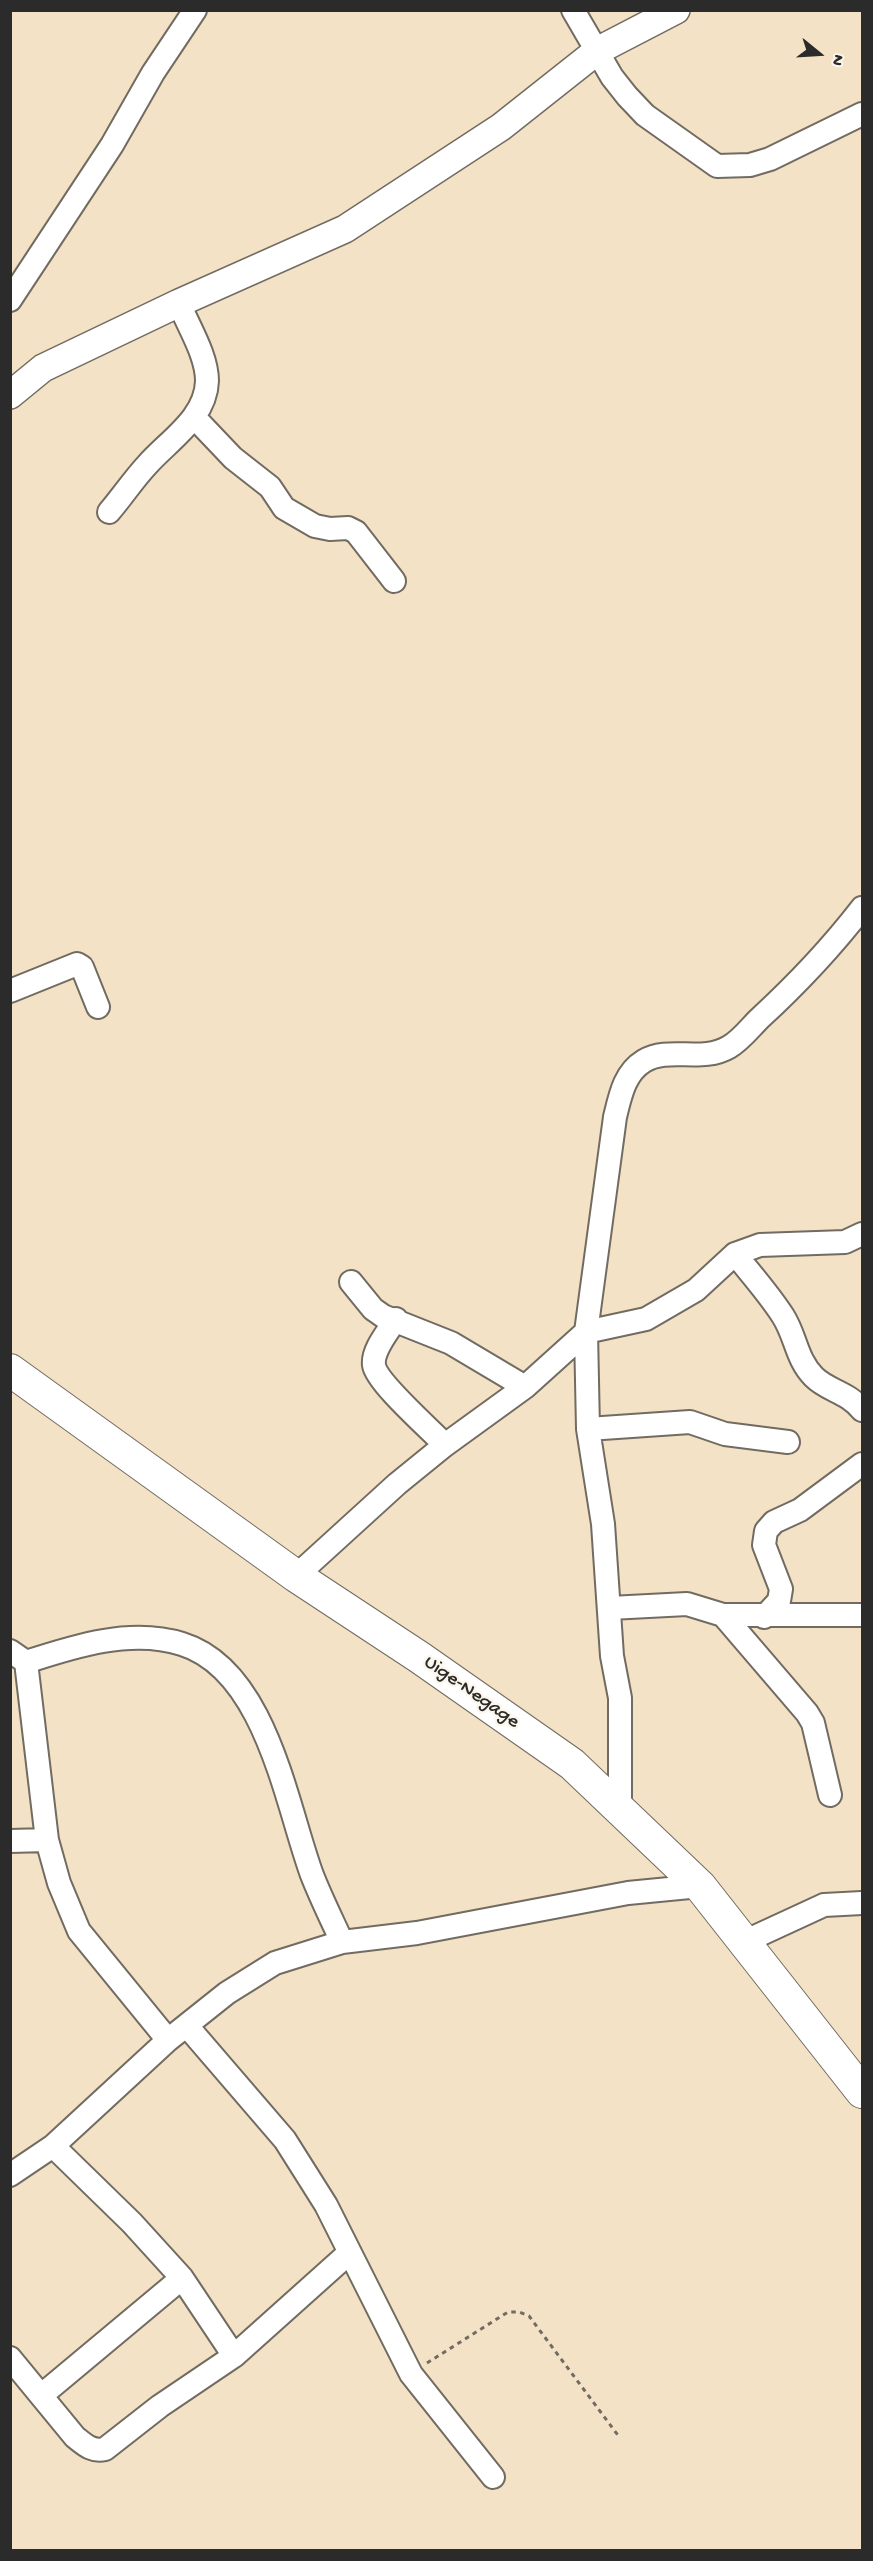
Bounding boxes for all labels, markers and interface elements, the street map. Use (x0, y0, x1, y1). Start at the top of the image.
north arrow (789, 24, 849, 84)
text: N (826, 52, 847, 68)
street label: Uige-Negage (418, 1651, 524, 1735)

